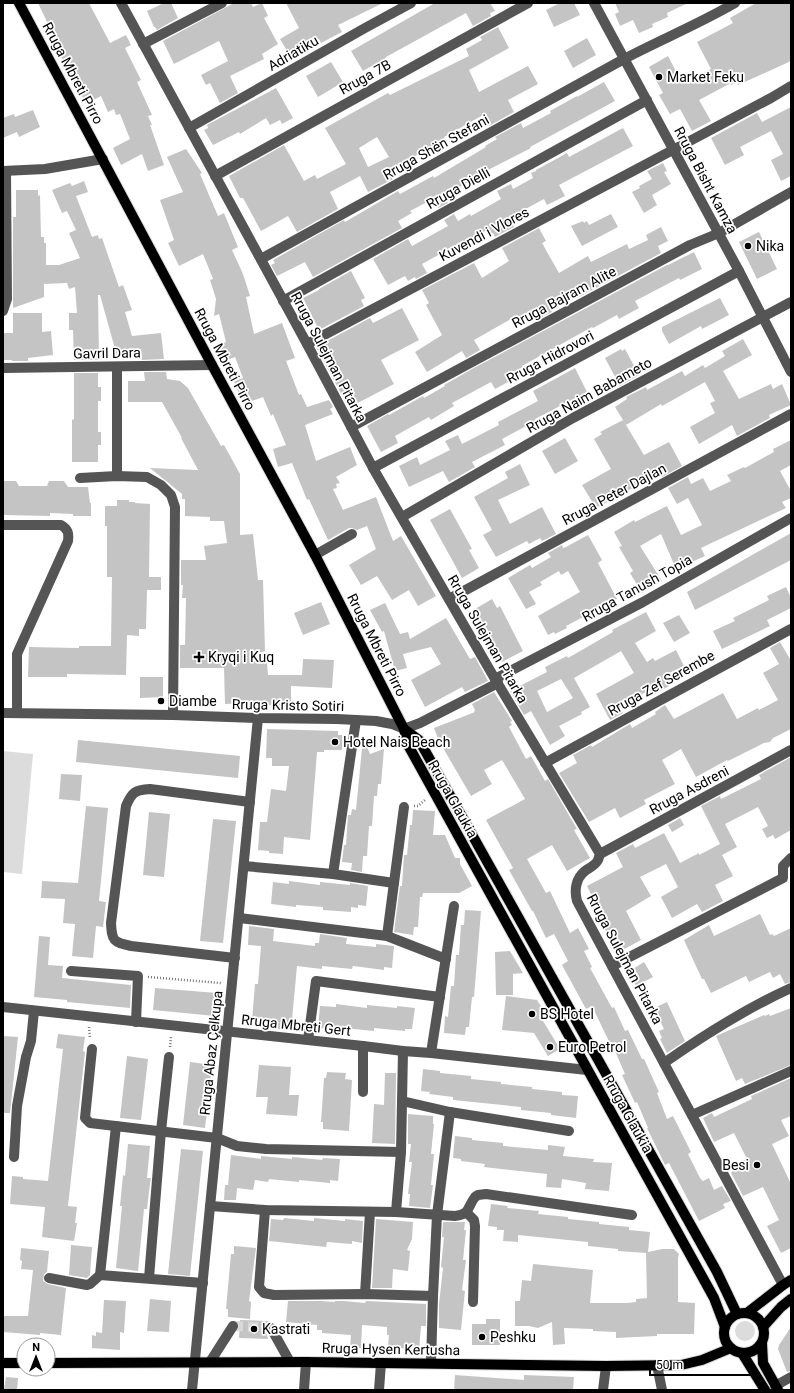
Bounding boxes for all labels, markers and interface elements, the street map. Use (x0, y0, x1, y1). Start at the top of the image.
street label: Rruga Mbreti Pirro (39, 19, 107, 127)
street label: Adriatiku (265, 32, 321, 74)
street label: Rruga 7B (336, 56, 394, 98)
place label: Market Feku (667, 69, 744, 85)
marker: Market Feku (654, 72, 664, 82)
street label: Rruga Shën Stefani (380, 111, 492, 183)
street label: Rruga Bisht Kamza (671, 124, 741, 236)
street label: Rruga Dielli (423, 164, 493, 212)
street label: Kuvendi i Vlores (436, 204, 532, 264)
place label: Nika (756, 238, 784, 254)
marker: Nika (743, 241, 753, 251)
street label: Rruga Bajram Alite (509, 263, 619, 331)
street label: Rruga Sulejman Pitarka (288, 289, 370, 425)
street label: Rruga Mbreti Pirro (191, 305, 259, 413)
street label: Rruga Hidrovori (504, 327, 596, 387)
street label: Gavril Dara (73, 344, 141, 362)
street label: Rruga Naim Babameto (524, 354, 654, 436)
street label: Rruga Peter Dajlan (559, 460, 669, 528)
street label: Rruga Tanush Topia (579, 551, 695, 625)
street label: Rruga Sulejman Pitarka (445, 572, 531, 706)
street label: Rruga Mbreti Pirro (344, 591, 410, 699)
street label: Rruga Zef Serembe (605, 647, 717, 719)
place label: Kryqi i Kuq (208, 649, 274, 665)
marker: Kryqi i Kuq (193, 651, 205, 663)
place label: Diambe (169, 693, 217, 709)
marker: Diambe (156, 696, 166, 706)
street label: Rruga Kristo Sotiri (232, 696, 344, 714)
place label: Hotel Nais Beach (343, 734, 450, 750)
marker: Hotel Nais Beach (330, 737, 340, 747)
street label: Rruga Glaukia (425, 757, 481, 841)
street label: Rruga Asdreni (647, 762, 731, 818)
street label: Rruga Sulejman Pitarka (584, 891, 666, 1027)
street label: Rruga Abaz Çelkupa (196, 990, 226, 1116)
place label: BS Hotel (540, 1006, 594, 1022)
marker: BS Hotel (527, 1009, 537, 1019)
street label: Rruga Mbreti Gert (240, 1011, 352, 1039)
place label: Euro Petrol (558, 1039, 626, 1055)
marker: Euro Petrol (545, 1042, 555, 1052)
street label: Rruga Glaukia (600, 1072, 656, 1156)
place label: Besi (722, 1157, 749, 1173)
marker: Besi (752, 1160, 762, 1170)
place label: Kastrati (262, 1321, 310, 1337)
marker: Kastrati (249, 1324, 259, 1334)
place label: Peshku (490, 1329, 536, 1345)
marker: Peshku (477, 1332, 487, 1342)
north arrow (16, 1337, 56, 1377)
street label: Rruga Hysen Kertusha (322, 1340, 460, 1358)
text: N (32, 1341, 40, 1354)
scale bar (650, 1351, 756, 1377)
text: 50 m (656, 1358, 683, 1372)

